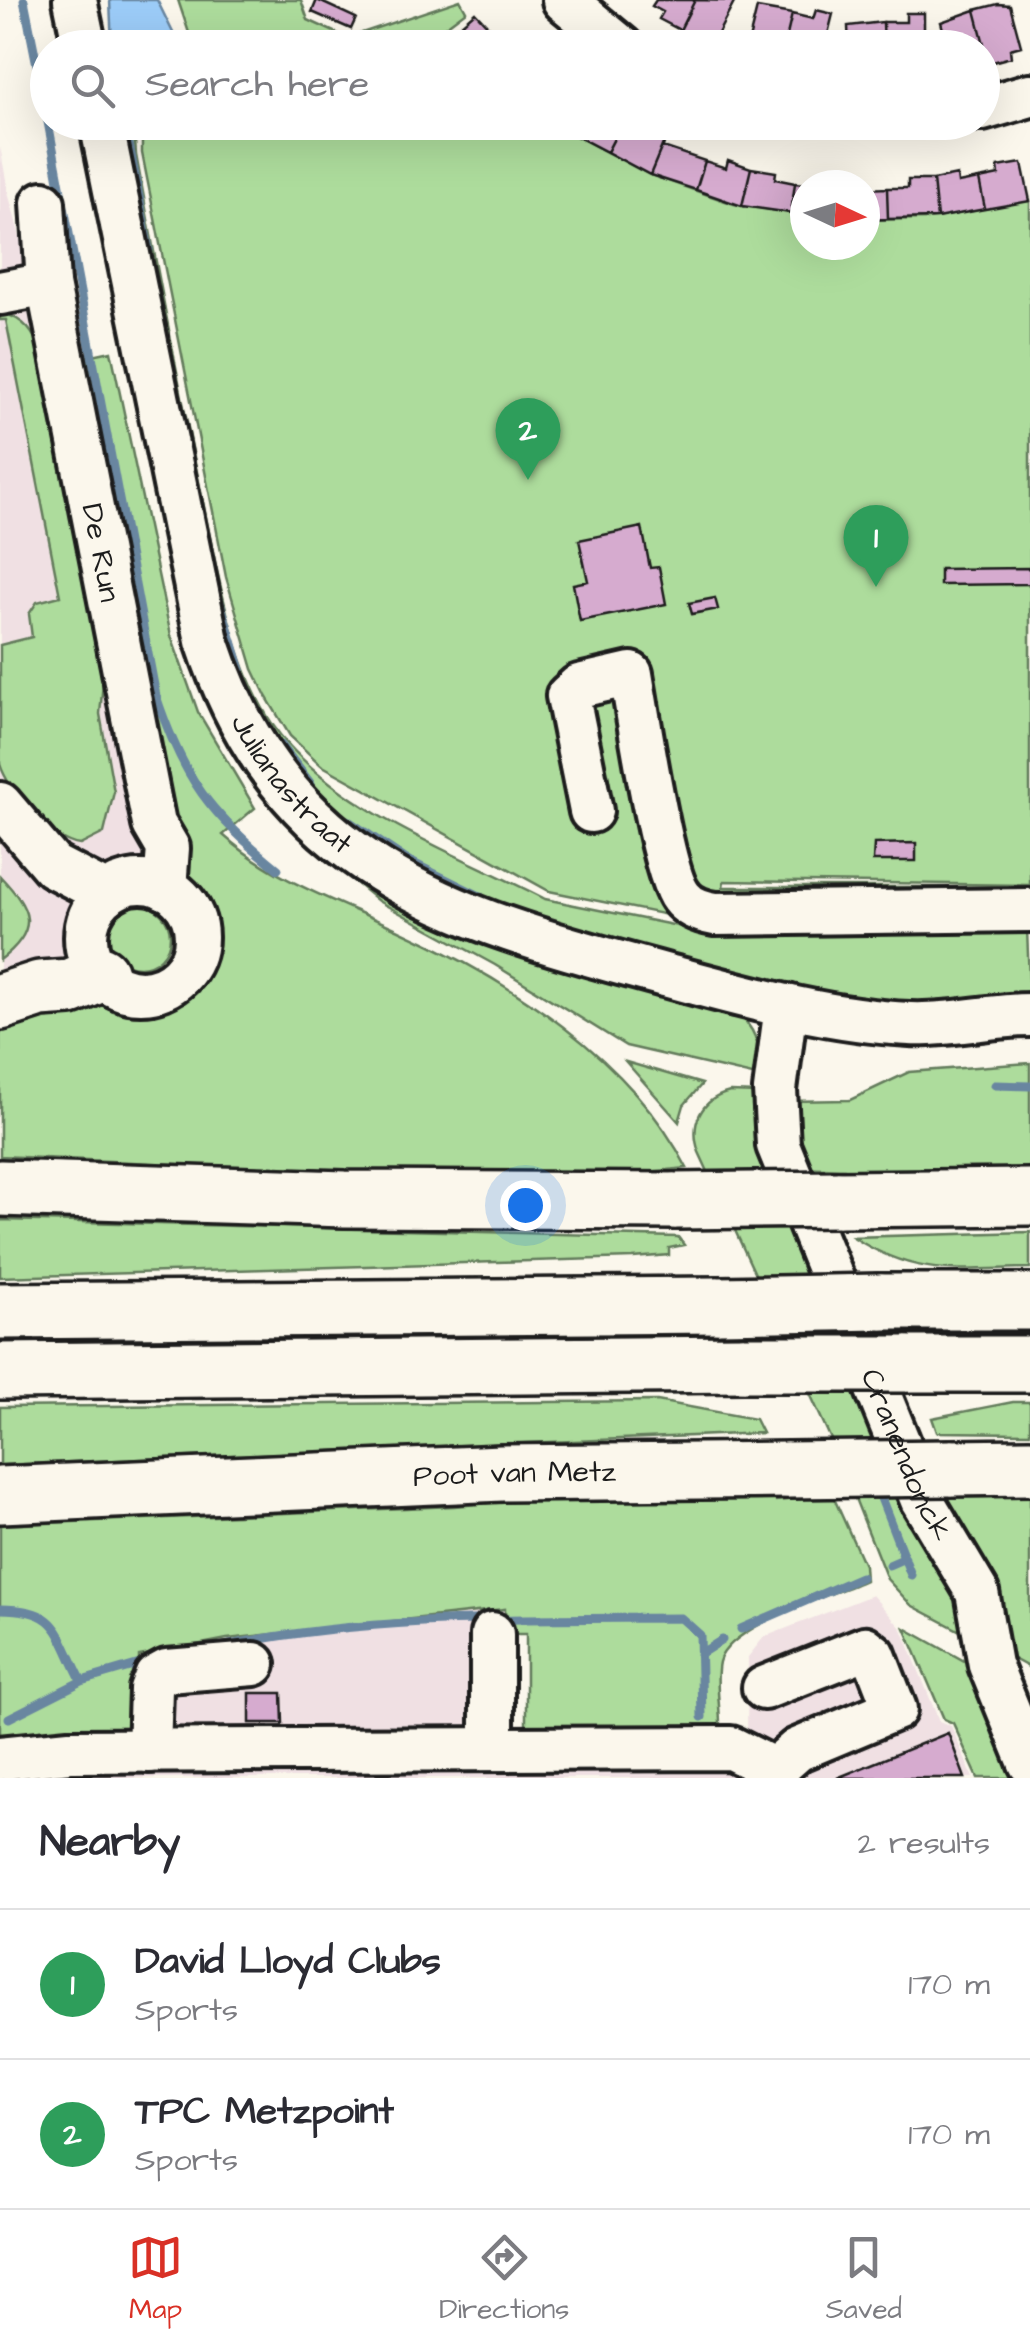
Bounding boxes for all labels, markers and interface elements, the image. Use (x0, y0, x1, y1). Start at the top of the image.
search box (30, 30, 1000, 140)
icon: search (65, 58, 120, 113)
text: Search here (145, 59, 369, 111)
north arrow (790, 170, 880, 260)
pin: 2 (496, 398, 560, 480)
street label: De Run (71, 500, 131, 605)
pin: 1 (844, 504, 908, 587)
street label: Julianastraat (220, 707, 361, 865)
your location (500, 1180, 551, 1231)
street label: Cranendonck (850, 1362, 963, 1549)
street label: Poot van Metz (412, 1451, 616, 1498)
text: Nearby (40, 1814, 180, 1872)
text: 2 results (858, 1821, 990, 1866)
text: David Lloyd Clubs (135, 1936, 441, 1988)
text: 1 (70, 1962, 75, 2007)
text: 170 m (908, 1962, 990, 2007)
text: Sports (135, 1988, 238, 2033)
text: TPC Metzpoint (135, 2086, 394, 2138)
text: 2 (63, 2112, 82, 2157)
text: 170 m (908, 2112, 990, 2157)
text: Sports (135, 2138, 238, 2183)
tab: Map (128, 2230, 183, 2329)
tab: Directions (439, 2230, 569, 2329)
tab: Saved (826, 2230, 902, 2329)

